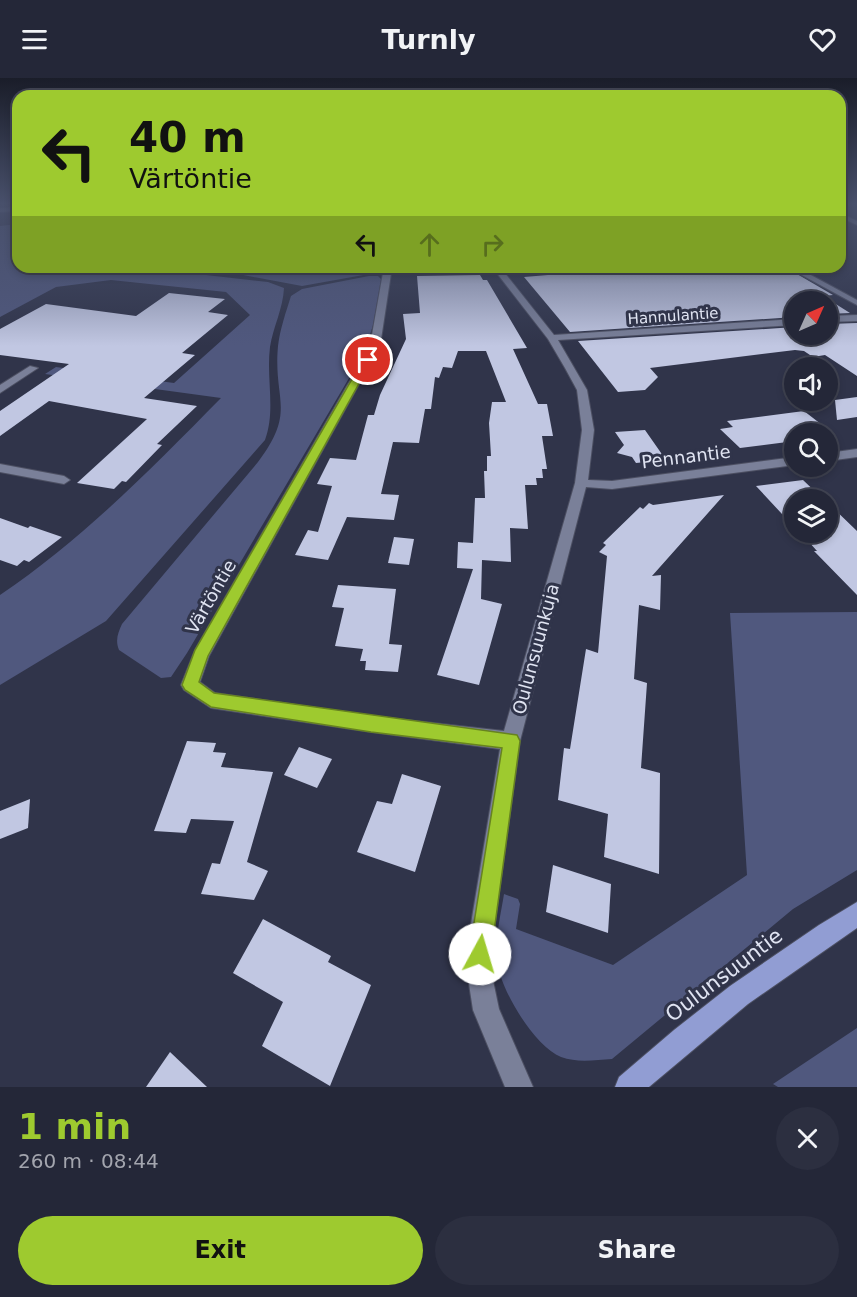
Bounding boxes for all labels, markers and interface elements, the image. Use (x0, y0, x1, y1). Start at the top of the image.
icon: menu (18, 23, 51, 56)
icon: heart (806, 23, 839, 56)
text: Turnly (381, 24, 476, 55)
text: 40 m (129, 113, 246, 162)
icon: left (30, 114, 108, 192)
text: Värtöntie (129, 163, 252, 194)
icon: left (350, 228, 383, 261)
icon: ahead (413, 228, 446, 261)
icon: right (476, 228, 509, 261)
north arrow (784, 291, 838, 345)
map controls (784, 291, 838, 543)
street label: Hannulantie (627, 304, 719, 328)
pin (342, 334, 393, 385)
icon: arrive (351, 343, 384, 376)
button: sound (784, 357, 838, 411)
button: search (784, 423, 838, 477)
street label: Pennantie (640, 441, 732, 472)
button: layers (784, 489, 838, 543)
street label: Värtöntie (181, 556, 240, 637)
street label: Oulunsuunkuja (508, 581, 563, 716)
position arrow (448, 922, 512, 986)
street label: Oulunsuuntie (661, 923, 787, 1027)
text: 1 min (18, 1106, 131, 1147)
button: close (776, 1107, 839, 1170)
text: 260 m · 08:44 (18, 1149, 159, 1173)
button: Exit (18, 1216, 423, 1285)
button: Share (435, 1216, 839, 1285)

